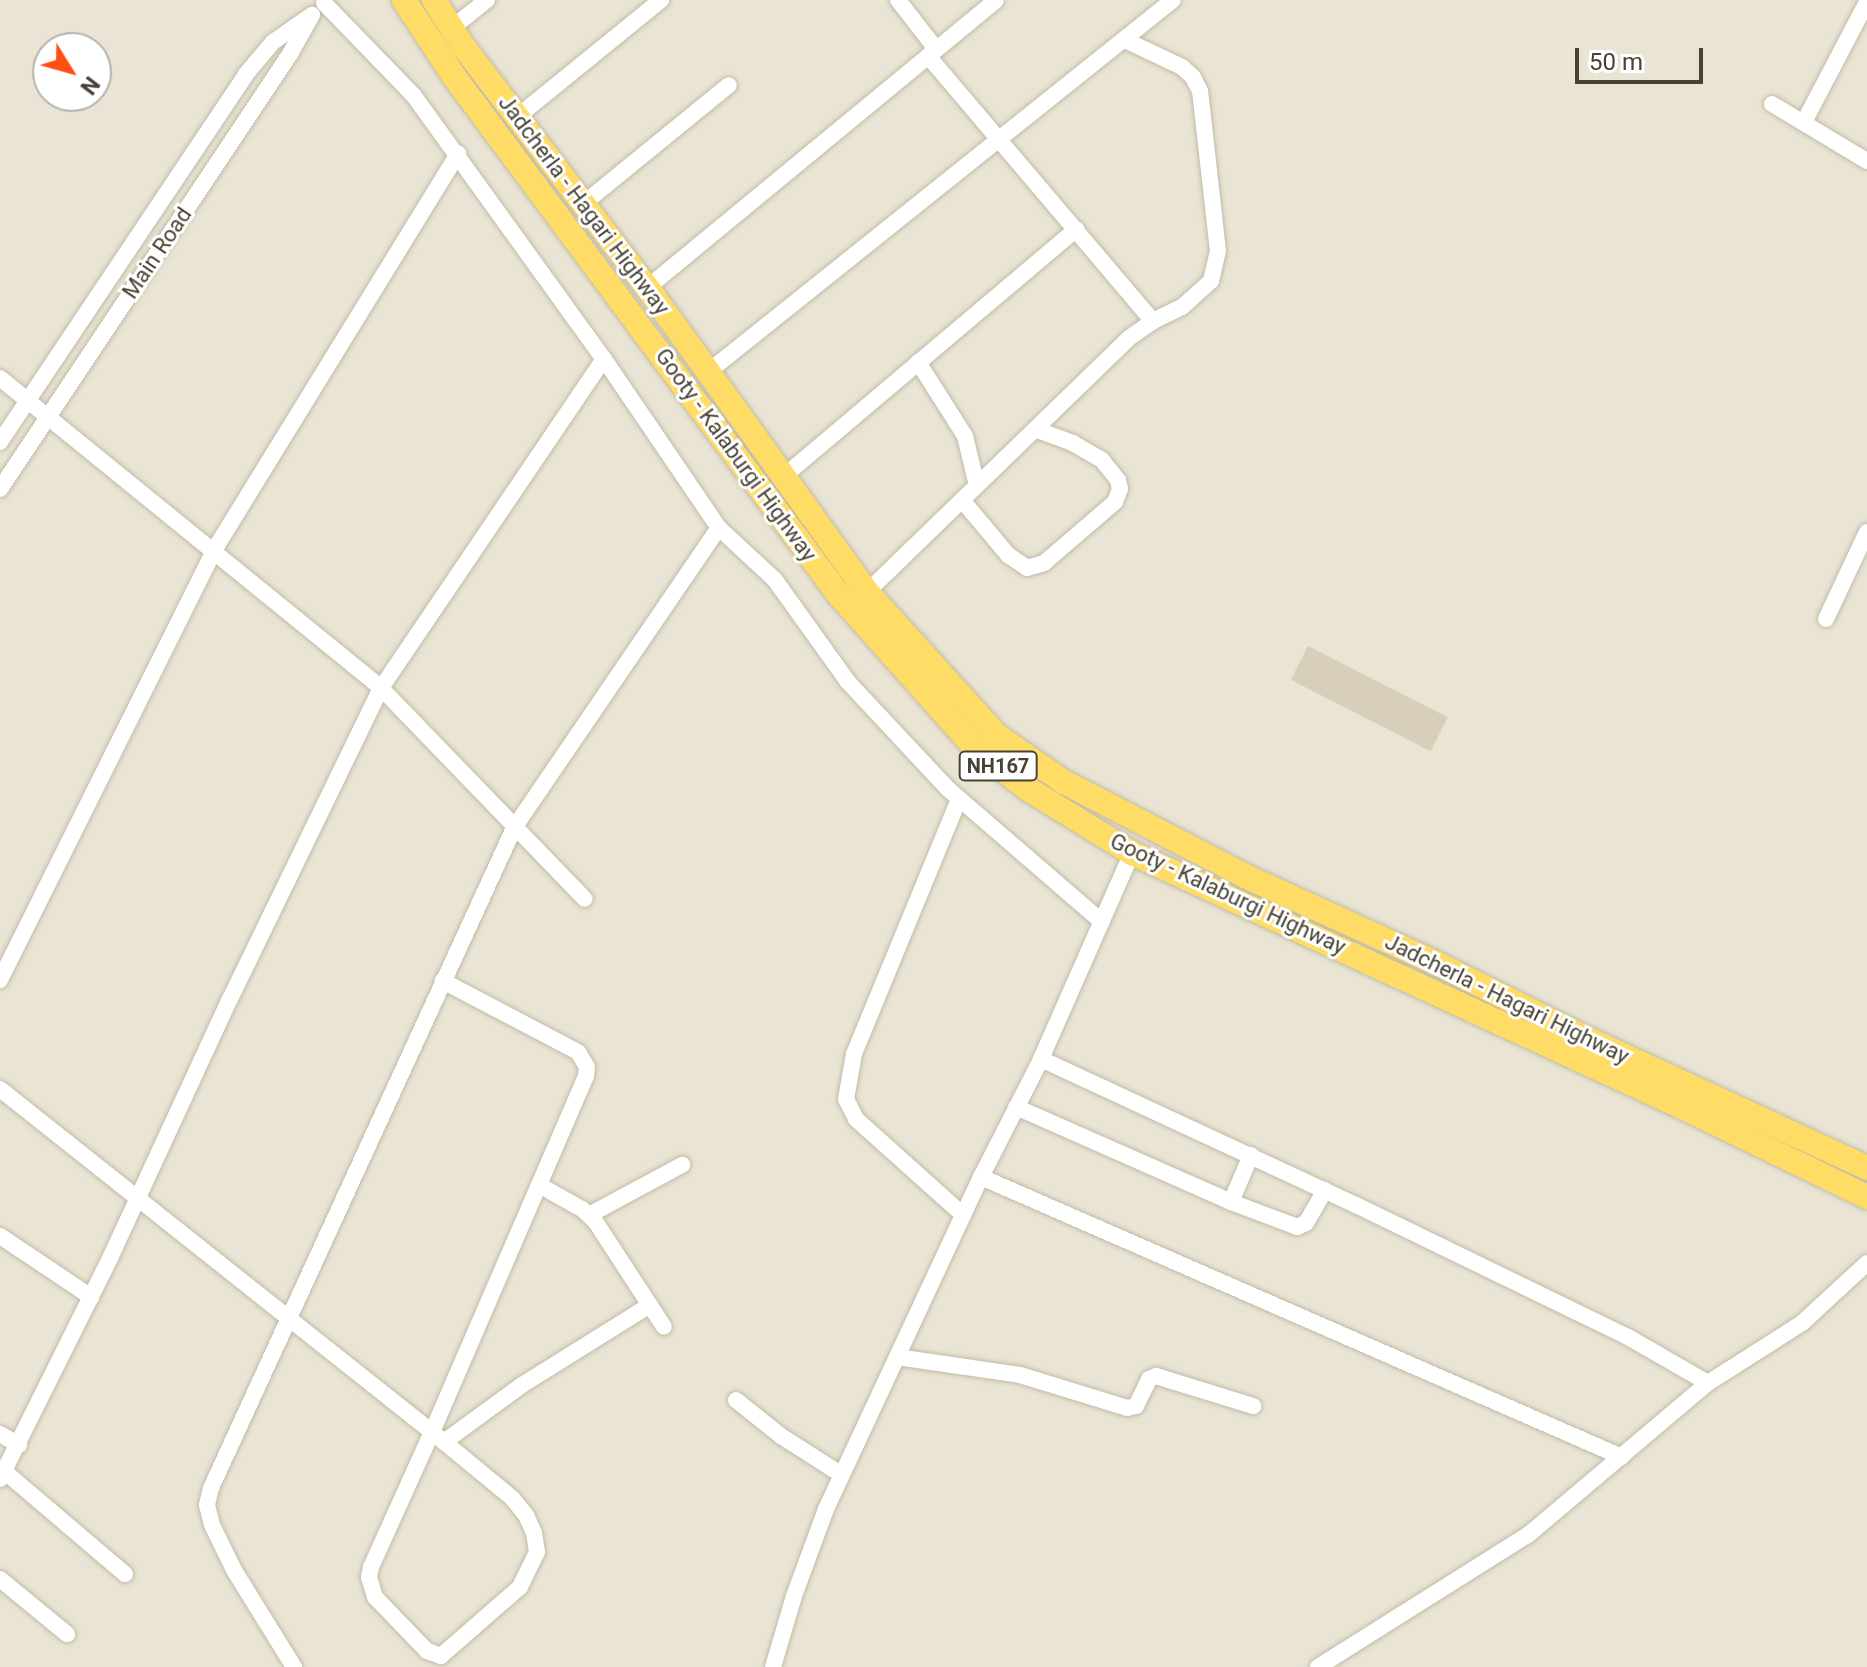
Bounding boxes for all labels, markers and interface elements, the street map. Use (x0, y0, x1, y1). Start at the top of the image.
north arrow (32, 32, 112, 112)
scale bar (1579, 32, 1707, 82)
text: 50 m (1589, 48, 1643, 76)
text: N (75, 72, 105, 99)
street label: Jadcherla - Hagari Highway (493, 90, 675, 320)
street label: Main Road (117, 202, 197, 304)
street label: Gooty - Kalaburgi Highway (650, 343, 822, 567)
road number: NH167 (958, 750, 1038, 782)
street label: Gooty - Kalaburgi Highway (1106, 828, 1350, 960)
street label: Jadcherla - Hagari Highway (1381, 928, 1633, 1070)

